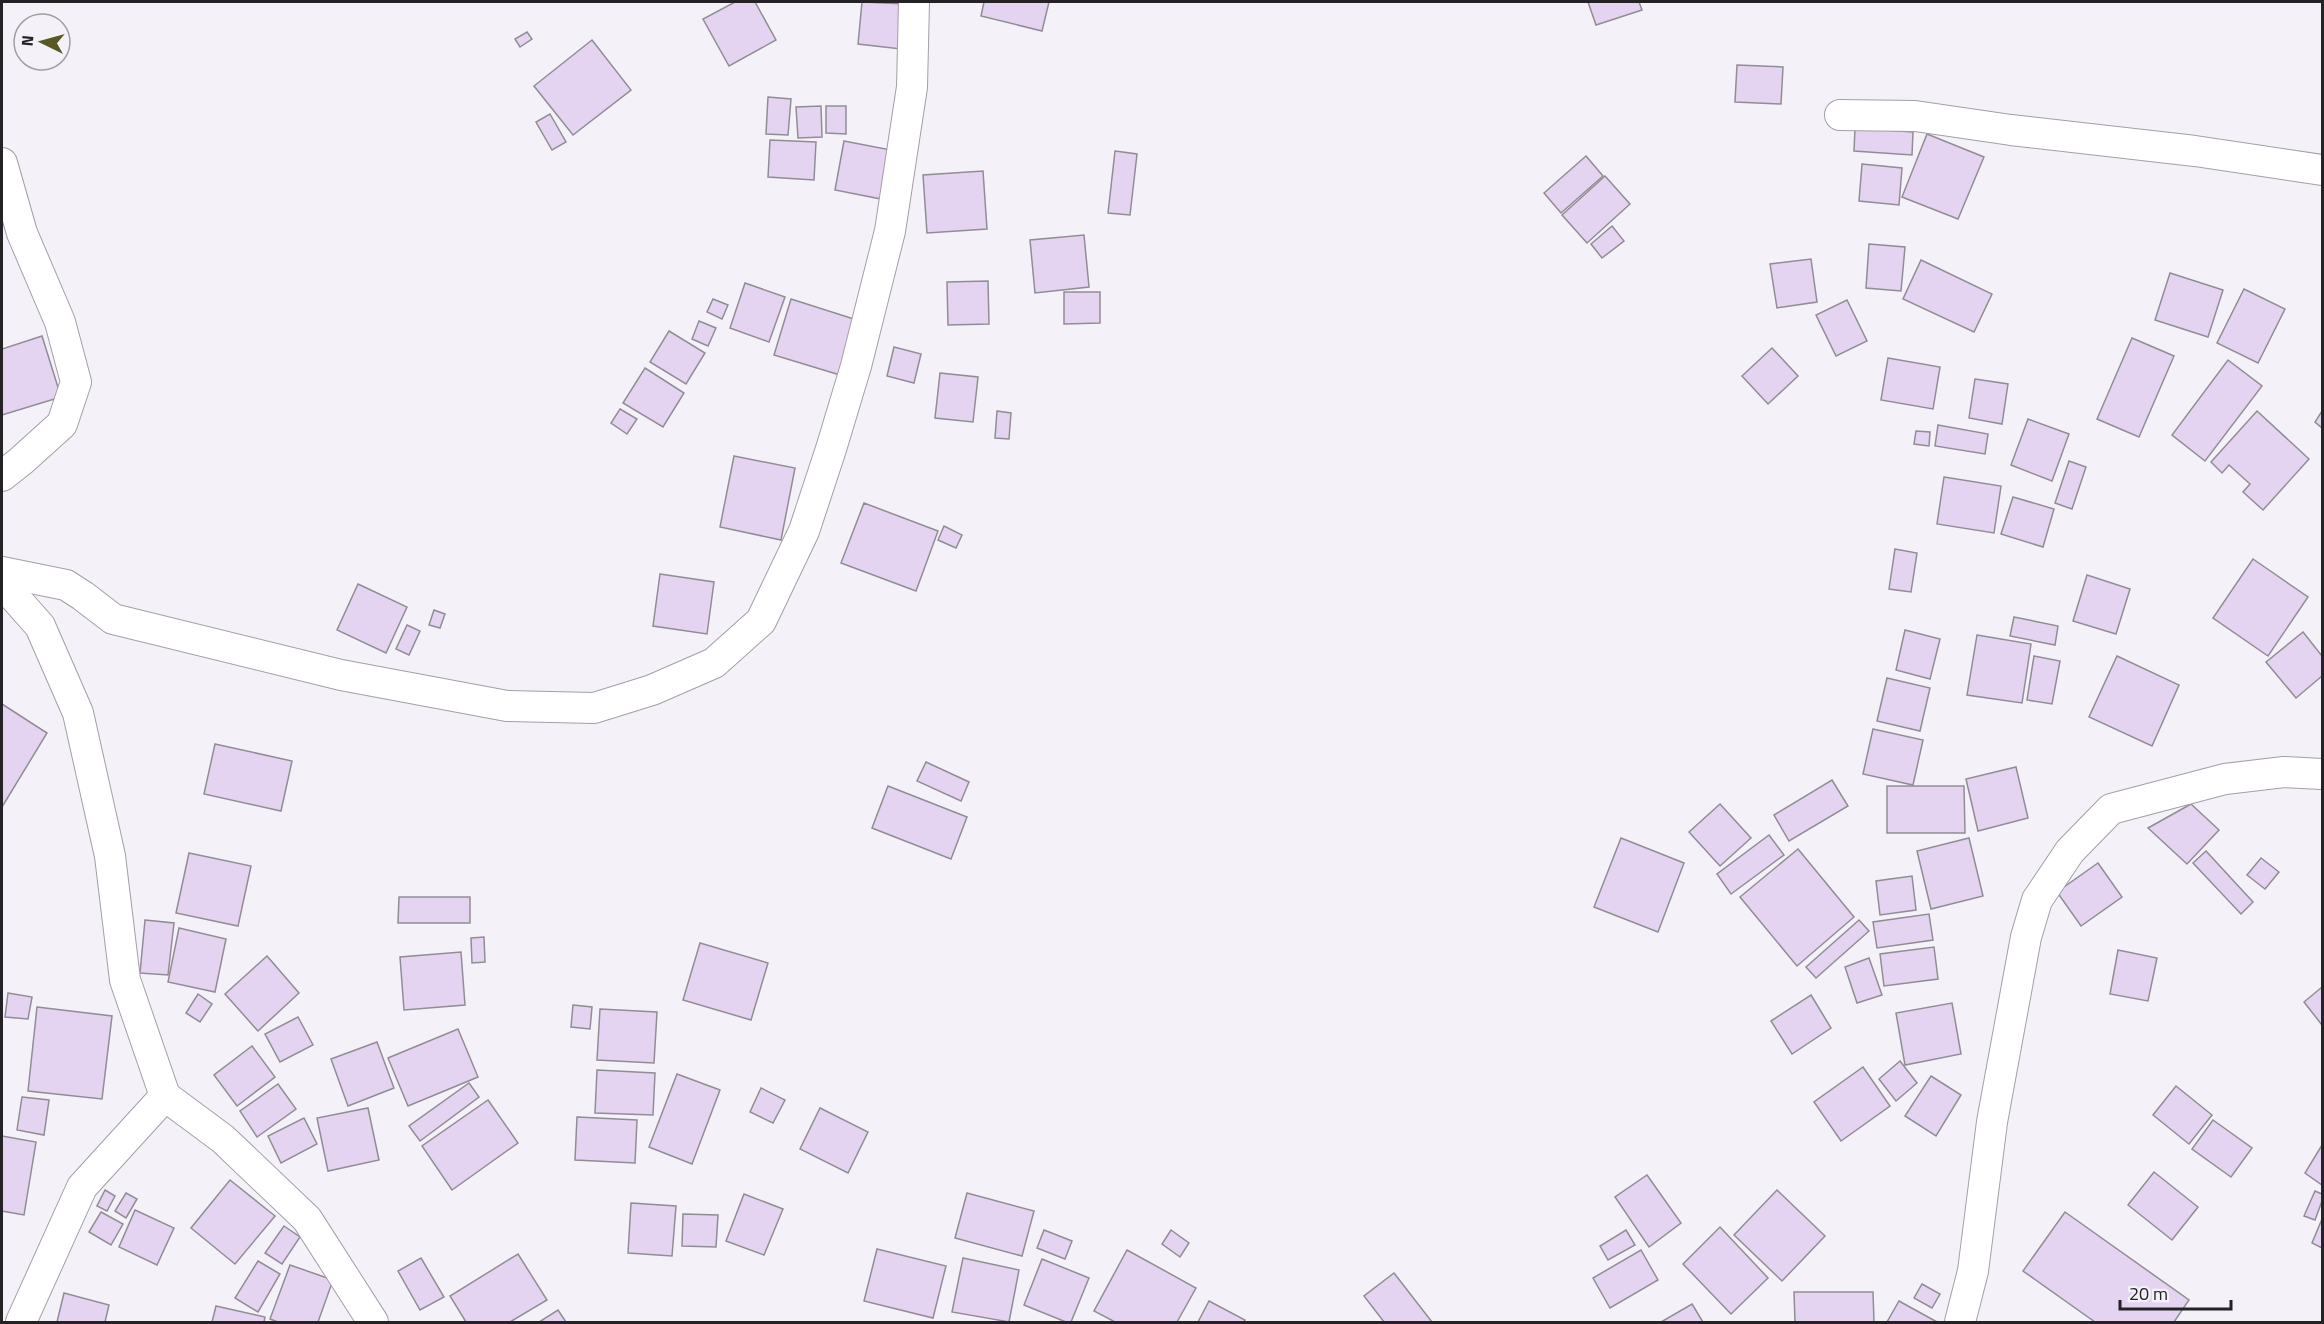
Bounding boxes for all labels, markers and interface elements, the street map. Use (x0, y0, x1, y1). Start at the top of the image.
north arrow (12, 12, 72, 72)
text: N (15, 34, 39, 47)
scale bar (2120, 1273, 2231, 1311)
text: 20 m (2129, 1280, 2168, 1307)

